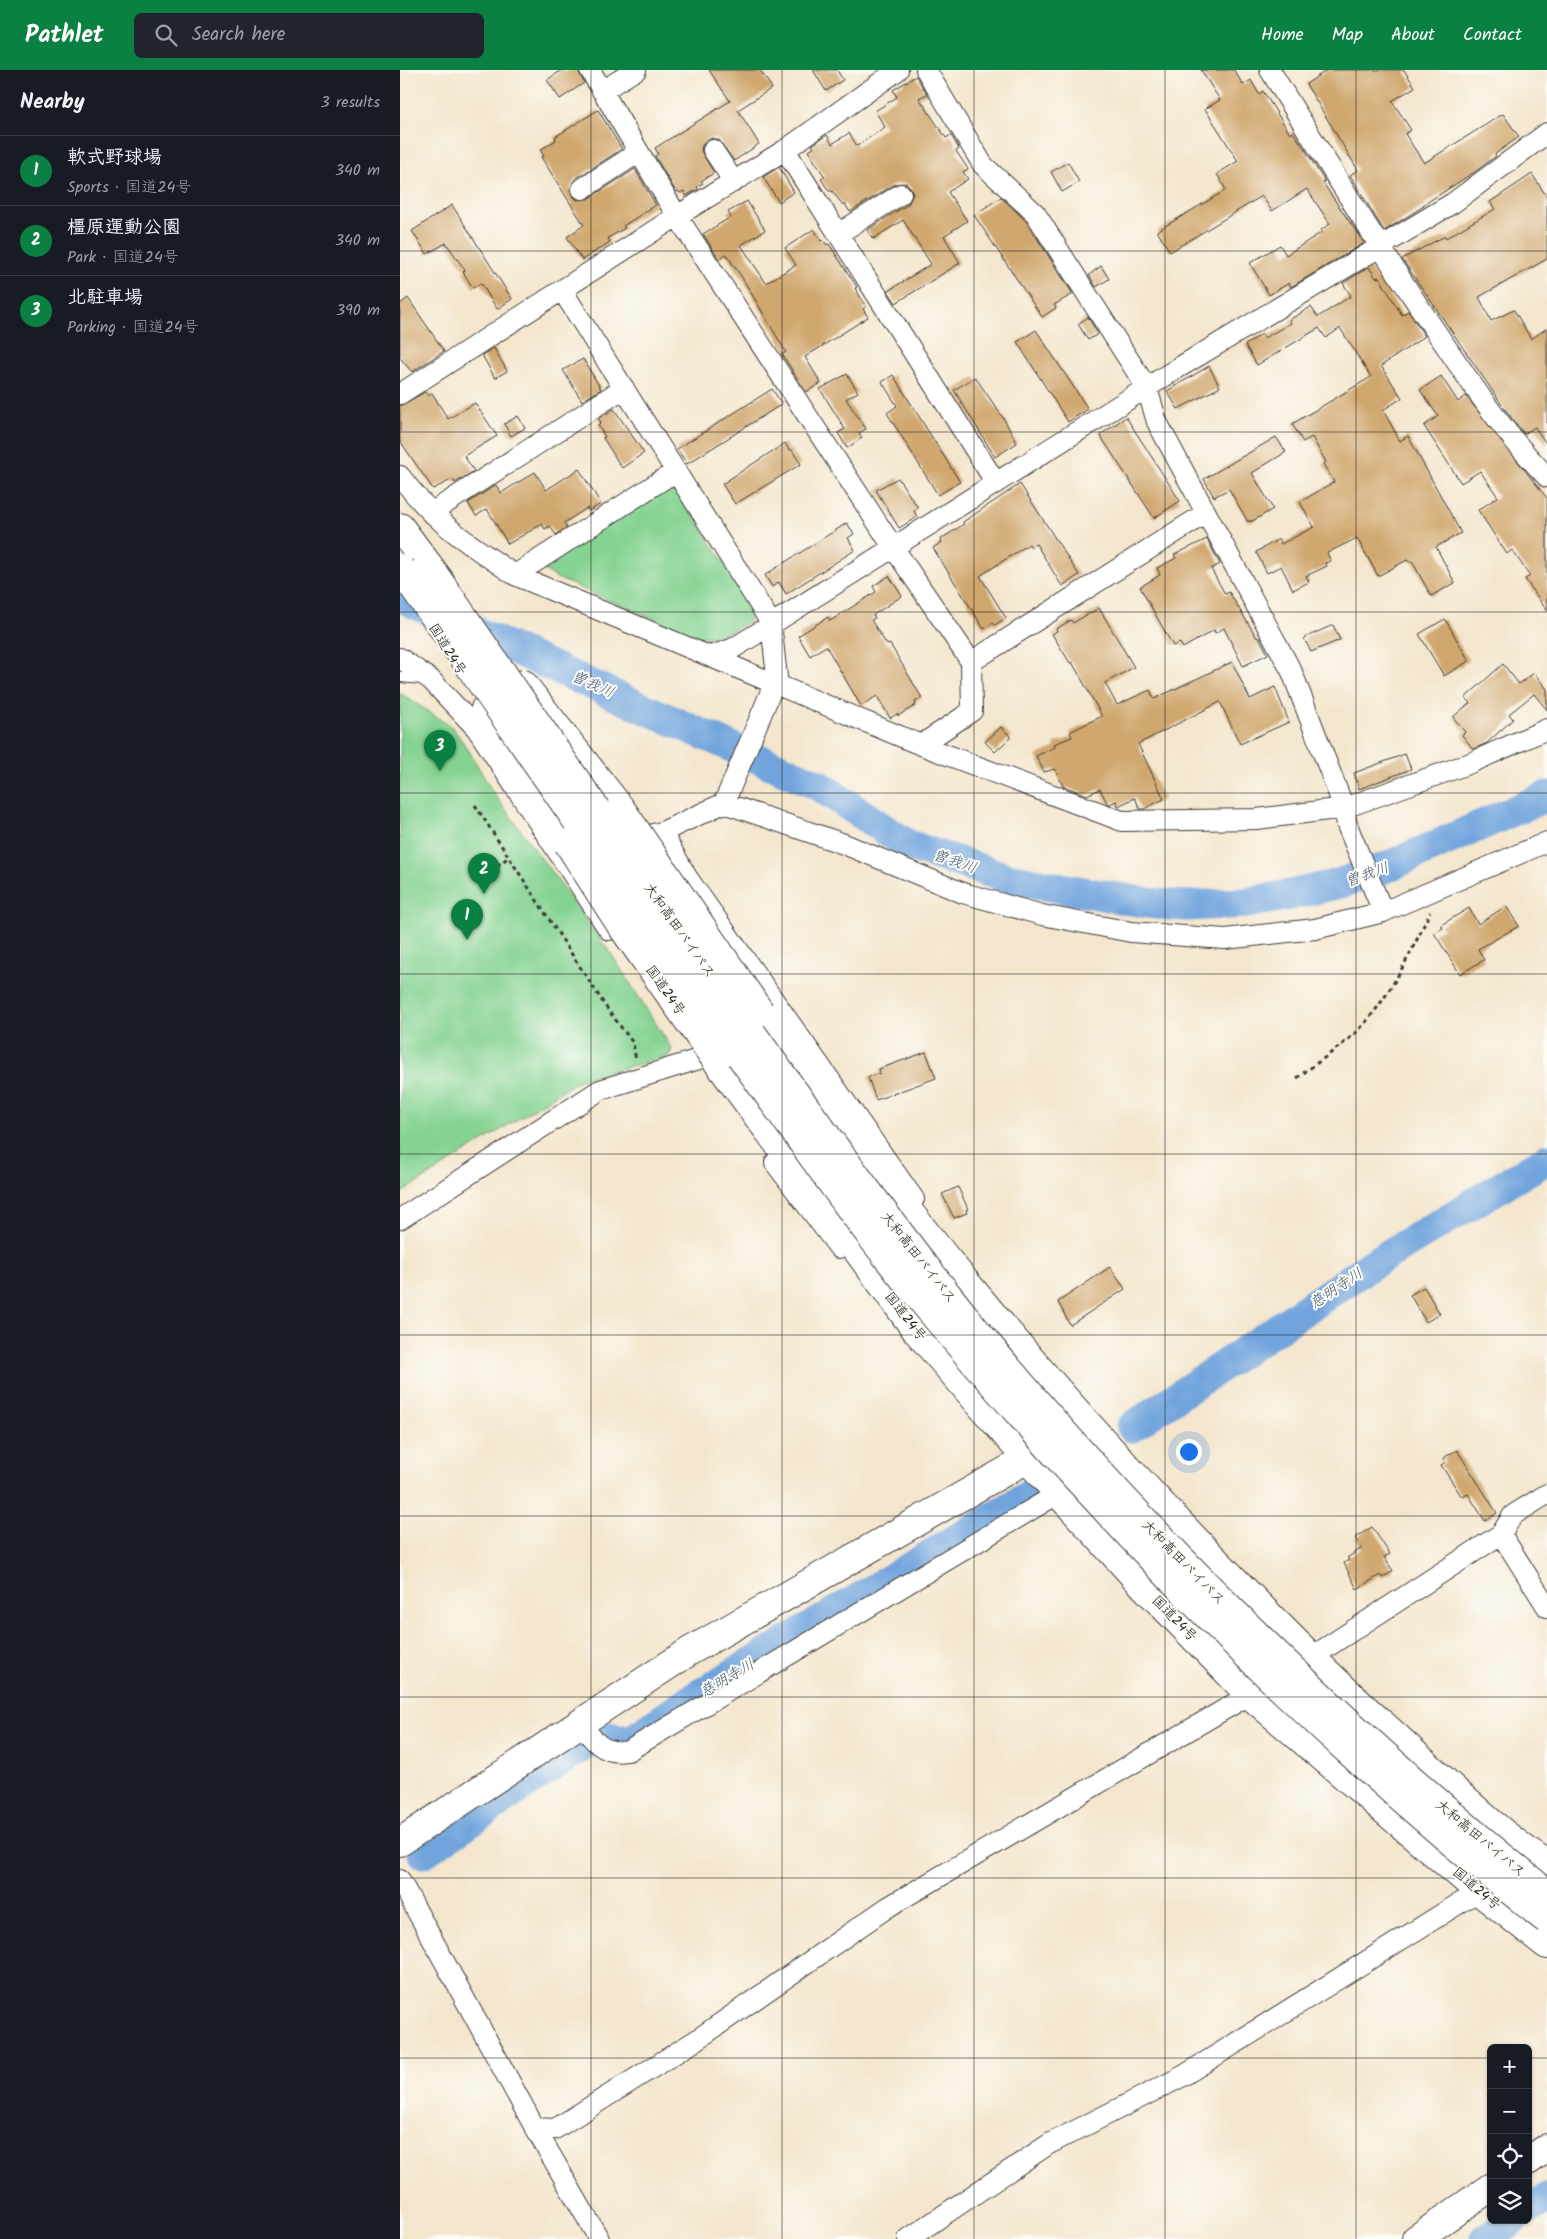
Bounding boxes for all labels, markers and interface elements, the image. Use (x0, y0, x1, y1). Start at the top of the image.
search box (134, 13, 484, 58)
text: Pathlet (25, 16, 104, 55)
text: Search here (192, 20, 285, 50)
icon: search (152, 21, 180, 49)
text: Home (1261, 21, 1304, 50)
text: Map (1332, 21, 1363, 50)
text: About (1391, 21, 1435, 50)
text: Contact (1463, 21, 1522, 50)
text: Nearby (20, 86, 85, 119)
text: 3 results (321, 90, 380, 115)
text: 軟式野球場 (67, 143, 162, 173)
text: 1 (34, 158, 38, 183)
text: 340 m (335, 158, 380, 183)
text: Sports · 国道24号 (67, 175, 191, 200)
text: 橿原運動公園 (67, 213, 181, 243)
text: 2 (31, 228, 41, 253)
text: 340 m (335, 228, 380, 253)
text: Park · 国道24号 (67, 245, 179, 270)
text: 北駐車場 (67, 283, 143, 313)
text: 3 (32, 298, 40, 323)
text: 390 m (336, 298, 380, 323)
text: Parking · 国道24号 (67, 315, 199, 340)
street label: 国道24号 (422, 619, 472, 680)
water label: 曽我川 (567, 665, 618, 705)
pin: 3 (424, 730, 456, 771)
water label: 曽我川 (929, 843, 980, 881)
pin: 2 (468, 853, 500, 894)
water label: 曽我川 (1342, 856, 1393, 894)
street label: 大和高田バイパス (638, 879, 720, 983)
pin: 1 (451, 899, 483, 940)
street label: 国道24号 (640, 961, 691, 1021)
street label: 大和高田バイパス (875, 1207, 961, 1308)
water label: 慈明寺川 (1305, 1262, 1368, 1316)
street label: 国道24号 (879, 1287, 932, 1346)
your location (1176, 1439, 1202, 1465)
street label: 大和高田バイパス (1137, 1515, 1230, 1611)
street label: 国道24号 (1146, 1590, 1202, 1647)
water label: 慈明寺川 (696, 1653, 759, 1705)
street label: 大和高田バイパス (1430, 1794, 1530, 1883)
street label: 国道24号 (1447, 1862, 1506, 1916)
map controls (1487, 2044, 1532, 2224)
button: + (1487, 2044, 1532, 2089)
button: − (1487, 2089, 1532, 2134)
button: locate (1487, 2134, 1532, 2179)
button: layers (1487, 2179, 1532, 2224)

